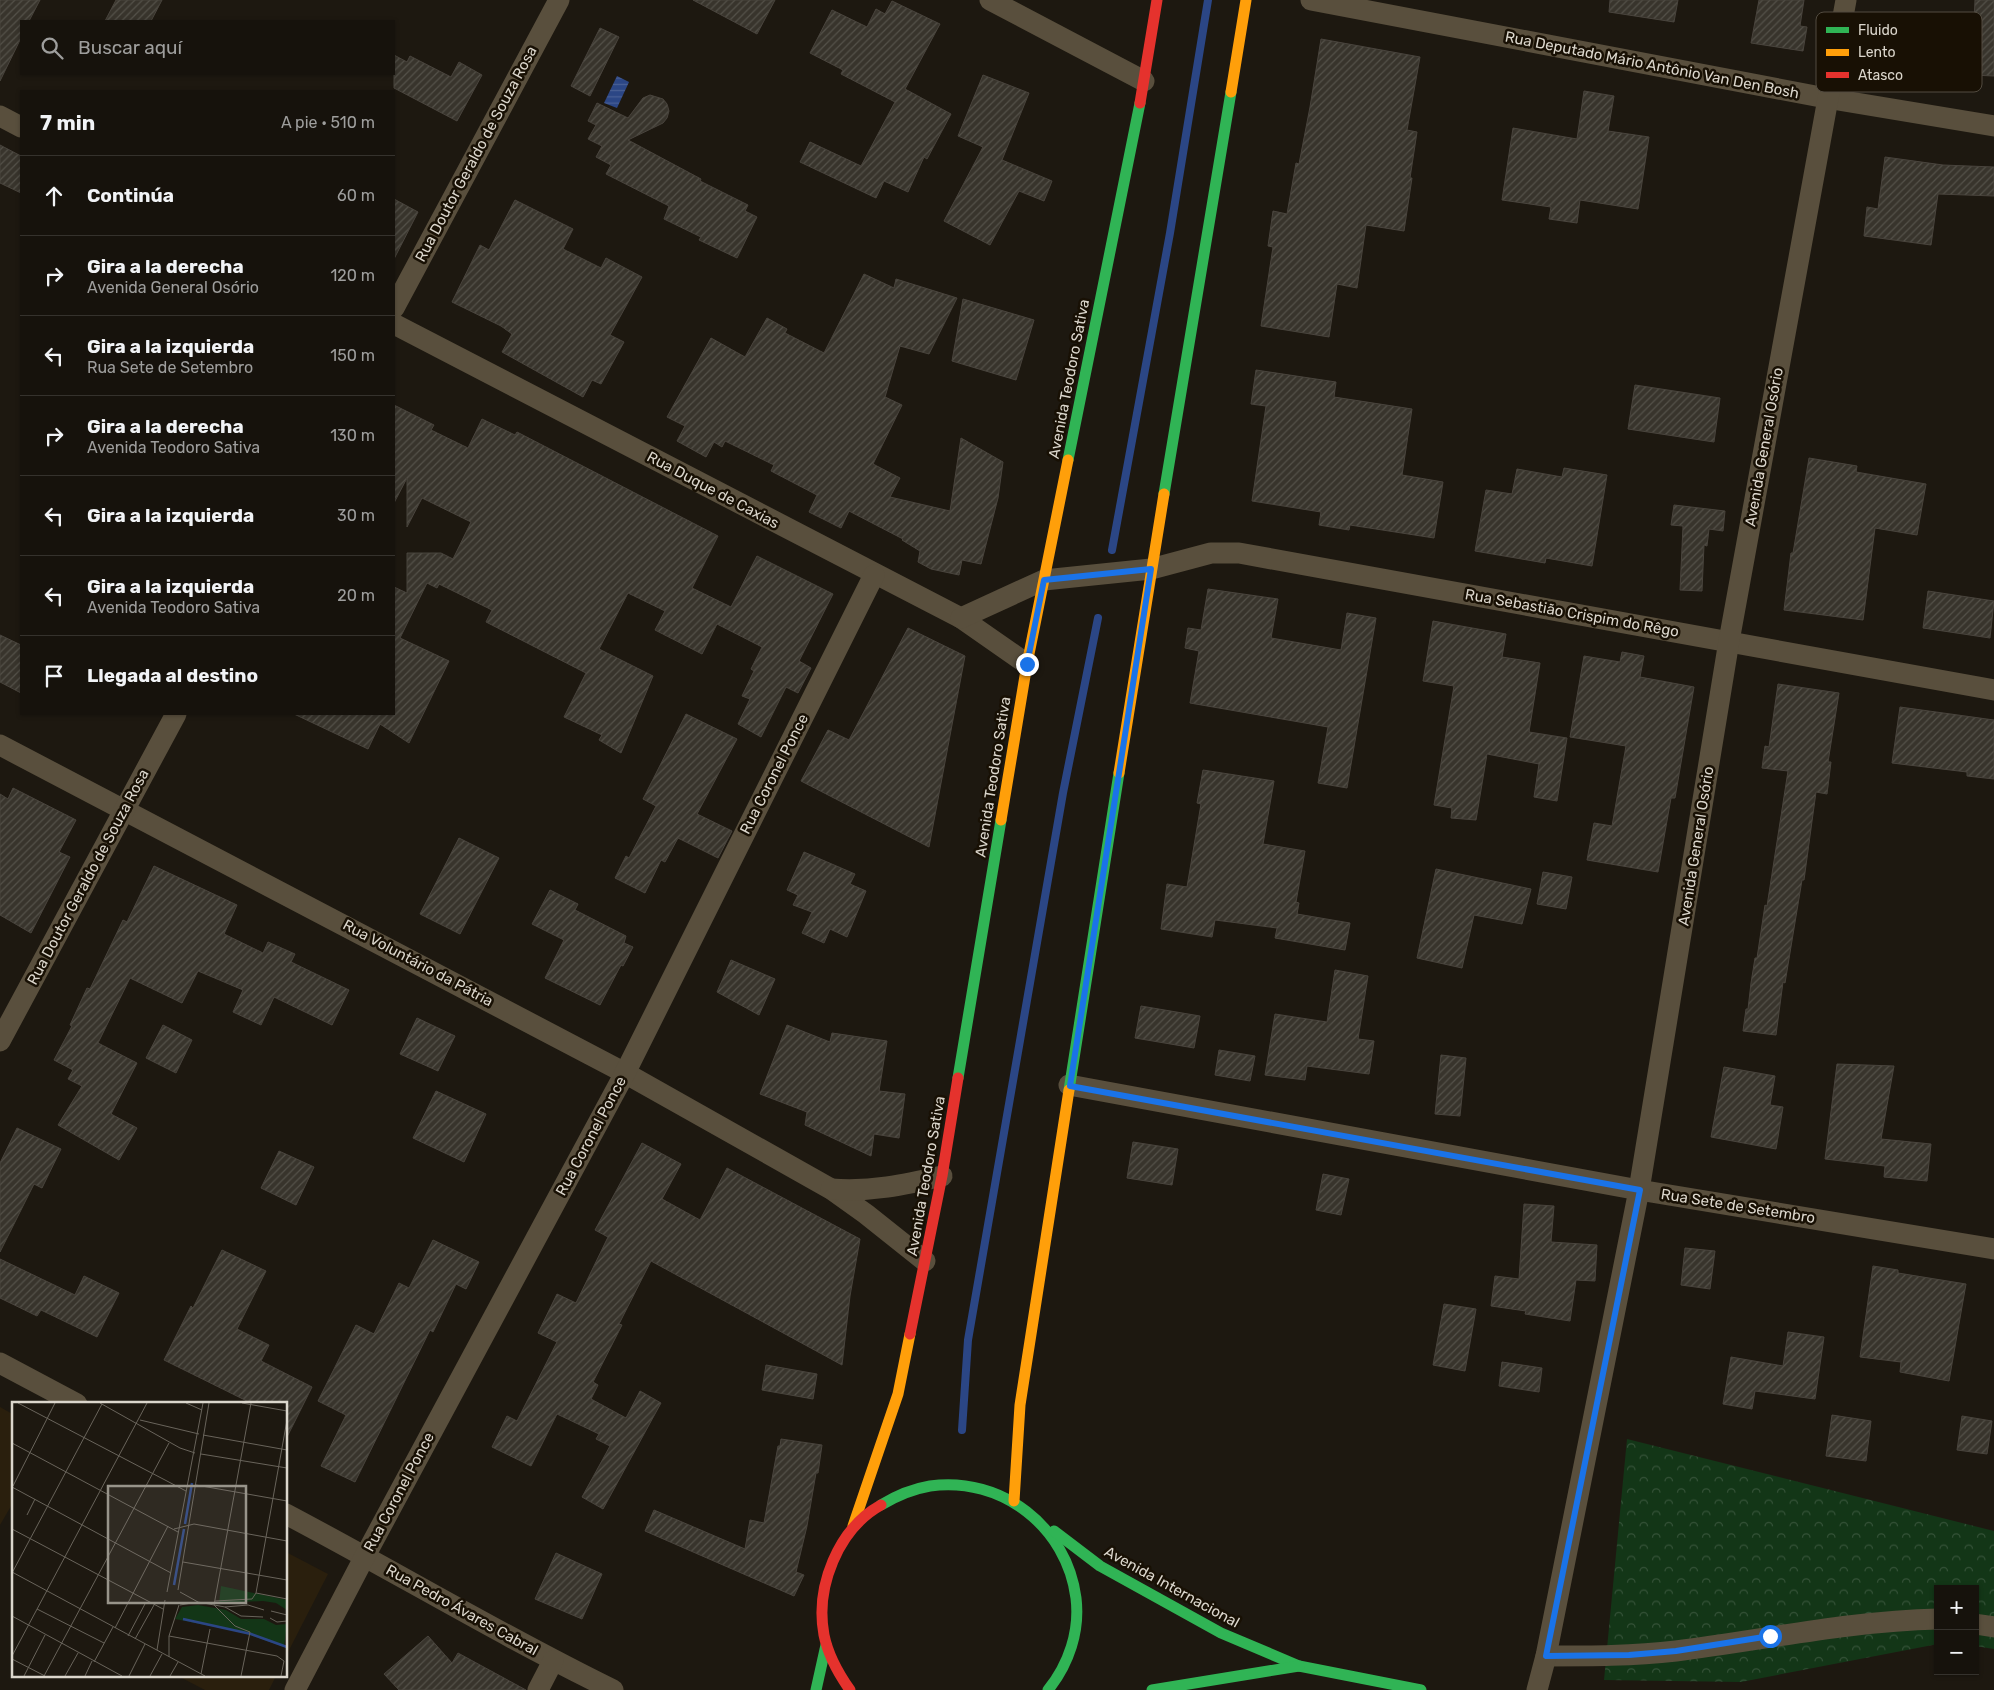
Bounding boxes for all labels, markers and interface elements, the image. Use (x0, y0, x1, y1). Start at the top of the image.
legend (1816, 12, 1982, 92)
search box (20, 20, 395, 75)
text: Fluido (1858, 22, 1898, 39)
street label: Rua Deputado Mário Antônio Van Den Bosh (1503, 28, 1801, 102)
icon: search (38, 34, 66, 62)
text: Buscar aquí (78, 36, 182, 59)
street label: Rua Doutor Geraldo de Souza Rosa (411, 43, 541, 265)
text: Lento (1858, 44, 1895, 61)
text: Atasco (1858, 67, 1903, 84)
text: 7 min (40, 110, 95, 135)
text: A pie · 510 m (281, 113, 375, 132)
icon: ahead (40, 182, 68, 210)
text: Continúa (87, 184, 174, 207)
text: 60 m (337, 186, 375, 205)
text: Gira a la derecha (87, 255, 244, 278)
icon: right (40, 262, 68, 290)
text: 120 m (330, 266, 375, 285)
text: Avenida General Osório (87, 278, 259, 297)
street label: Avenida Teodoro Sativa (1045, 298, 1093, 460)
text: Gira a la izquierda (87, 335, 254, 358)
icon: left (40, 342, 68, 370)
text: 150 m (330, 346, 375, 365)
text: Rua Sete de Setembro (87, 358, 253, 377)
street label: Avenida General Osório (1741, 366, 1787, 528)
text: Gira a la derecha (87, 415, 244, 438)
icon: right (40, 422, 68, 450)
text: 130 m (330, 426, 375, 445)
text: Avenida Teodoro Sativa (87, 438, 260, 457)
street label: Rua Duque de Caxias (644, 448, 782, 533)
icon: left (40, 502, 68, 530)
text: Gira a la izquierda (87, 504, 254, 527)
text: 30 m (337, 506, 375, 525)
text: Gira a la izquierda (87, 575, 254, 598)
icon: left (40, 582, 68, 610)
street label: Rua Sebastião Crispim do Rêgo (1464, 585, 1680, 641)
text: 20 m (337, 586, 375, 605)
text: Avenida Teodoro Sativa (87, 598, 260, 617)
route end (1016, 653, 1039, 676)
icon: arrive (40, 662, 68, 690)
text: Llegada al destino (87, 664, 258, 687)
street label: Avenida Teodoro Sativa (971, 695, 1015, 859)
street label: Rua Coronel Ponce (736, 711, 812, 837)
street label: Avenida General Osório (1674, 765, 1718, 927)
street label: Rua Doutor Geraldo de Souza Rosa (23, 766, 153, 988)
street label: Rua Voluntário da Pátria (340, 916, 496, 1010)
street label: Rua Coronel Ponce (552, 1073, 630, 1199)
street label: Avenida Teodoro Sativa (903, 1095, 949, 1257)
street label: Rua Sete de Setembro (1660, 1185, 1816, 1227)
inset map (12, 1402, 288, 1678)
street label: Rua Coronel Ponce (360, 1429, 438, 1555)
street label: Avenida Internacional (1101, 1542, 1243, 1632)
street label: Rua Pedro Ávares Cabral (383, 1561, 541, 1659)
map controls (1934, 1585, 1979, 1675)
button: + (1934, 1585, 1979, 1630)
route start (1759, 1625, 1782, 1648)
button: − (1934, 1630, 1979, 1675)

